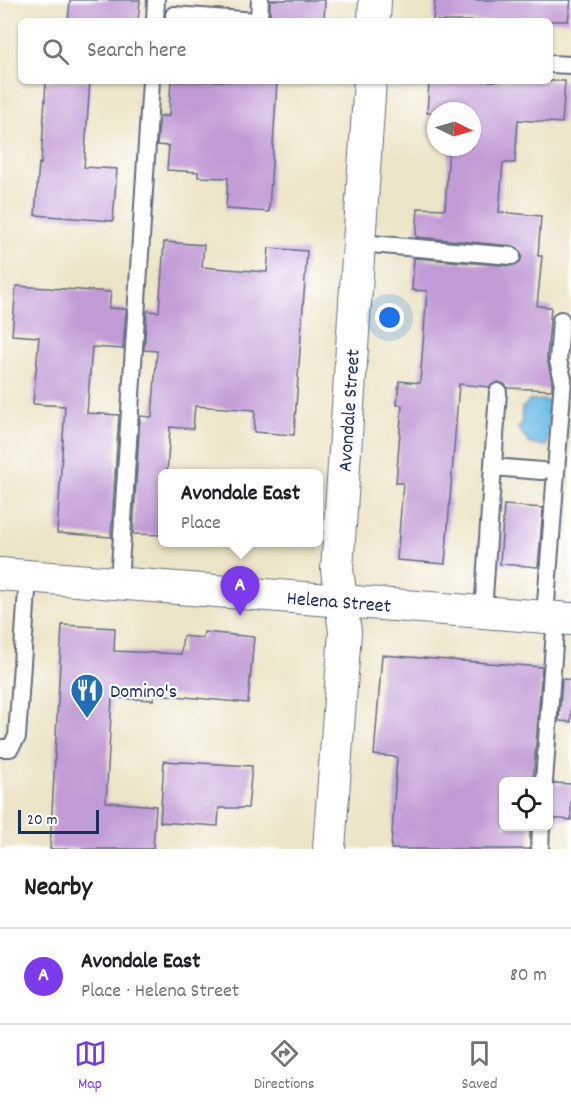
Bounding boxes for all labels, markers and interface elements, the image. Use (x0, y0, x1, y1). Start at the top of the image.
search box (18, 18, 553, 84)
icon: search (39, 35, 72, 68)
text: Search here (87, 36, 186, 67)
north arrow (427, 102, 481, 156)
your location (375, 303, 404, 332)
street label: Avondale Street (333, 348, 369, 473)
popup (158, 469, 323, 547)
text: Avondale East (181, 479, 300, 510)
text: Place (181, 510, 221, 538)
pin: A (220, 566, 260, 616)
street label: Helena Street (286, 586, 392, 622)
restaurant icon: Domino's (69, 672, 105, 719)
place label: Domino's (110, 679, 177, 707)
map controls (499, 777, 553, 831)
button: locate (499, 777, 553, 831)
scale bar (18, 807, 99, 834)
text: 20 m (27, 809, 57, 832)
text: Nearby (24, 870, 92, 907)
text: Avondale East (81, 947, 200, 978)
text: A (38, 962, 49, 990)
text: 80 m (510, 962, 547, 990)
text: Place · Helena Street (81, 978, 239, 1006)
tab: Map (74, 1037, 107, 1096)
tab: Directions (254, 1037, 314, 1096)
tab: Saved (462, 1037, 497, 1096)

